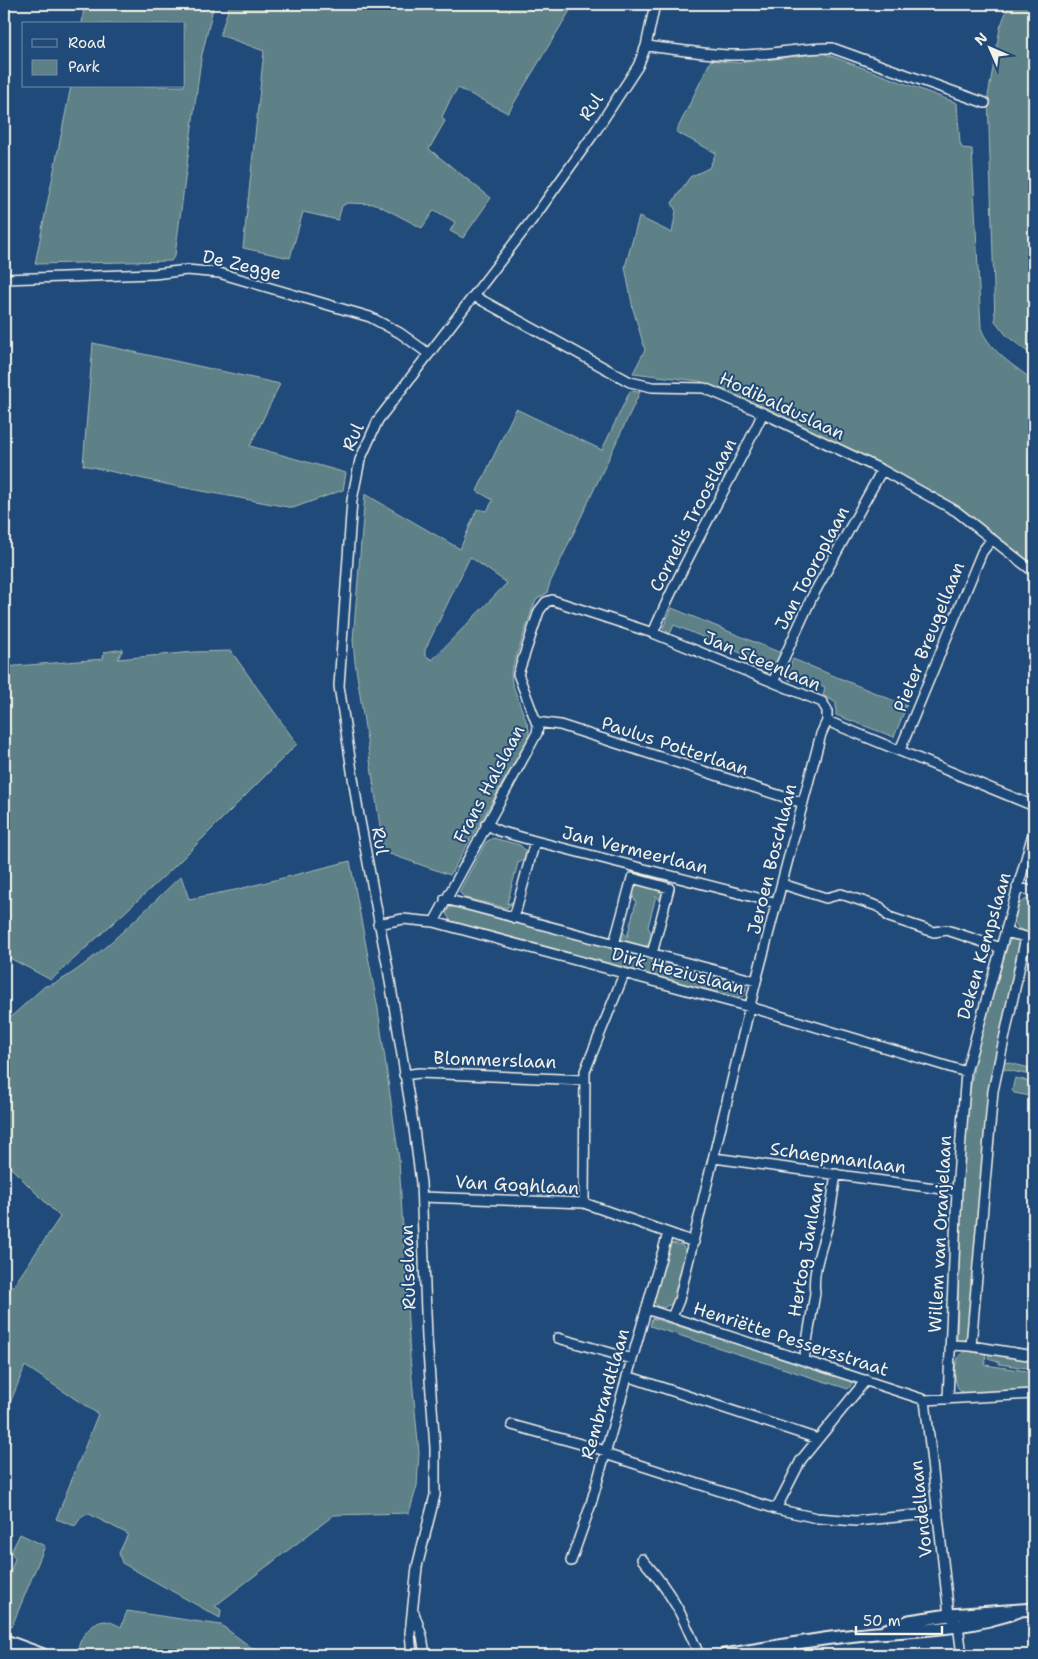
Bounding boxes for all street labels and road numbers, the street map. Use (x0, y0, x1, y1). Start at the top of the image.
street label: Rul (573, 88, 609, 125)
street label: De Zegge (200, 244, 284, 286)
street label: Hodibalduslaan (715, 366, 849, 446)
street label: Rul (336, 419, 370, 455)
street label: Cornelis Troostlaan (644, 434, 742, 596)
street label: Jan Tooroplaan (769, 502, 855, 634)
street label: Pieter Breugellaan (888, 558, 970, 716)
street label: Jan Steenlaan (699, 625, 825, 697)
street label: Paulus Potterlaan (598, 711, 752, 781)
street label: Frans Halslaan (448, 721, 530, 847)
street label: Jeroen Boschlaan (742, 781, 802, 937)
street label: Jan Vermeerlaan (560, 820, 710, 880)
street label: Rul (366, 825, 394, 857)
street label: Deken Kempslaan (951, 869, 1017, 1023)
street label: Dirk Heziuslaan (609, 942, 747, 1000)
street label: Blommerslaan (433, 1046, 557, 1074)
street label: Willem van Oranjelaan (923, 1135, 957, 1333)
street label: Schaepmanlaan (768, 1137, 908, 1179)
street label: Van Goghlaan (454, 1170, 580, 1200)
street label: Hertog Janlaan (782, 1179, 830, 1319)
street label: Rulselaan (395, 1224, 421, 1310)
street label: Henriëtte Pessersstraat (690, 1296, 892, 1382)
street label: Rembrandtlaan (575, 1326, 635, 1462)
street label: Vondellaan (904, 1459, 938, 1559)

